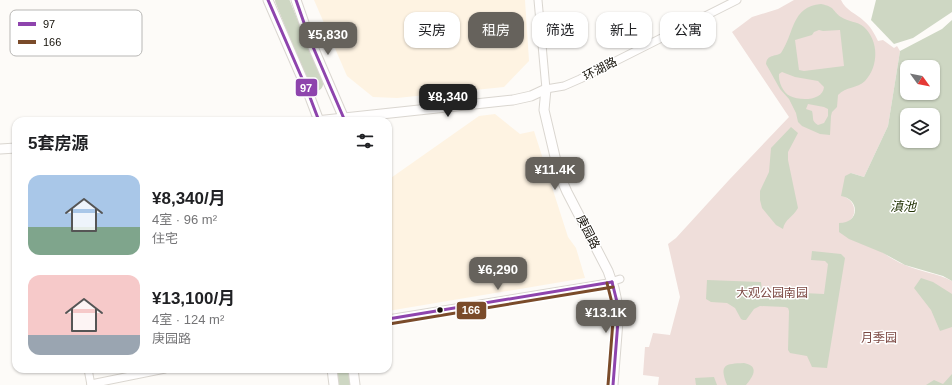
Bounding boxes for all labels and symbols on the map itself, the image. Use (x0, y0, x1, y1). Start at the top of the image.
legend (10, 10, 142, 56)
text: 97 (43, 18, 55, 30)
pin: ¥5,830 (295, 22, 361, 56)
text: 166 (43, 36, 61, 48)
street label: 环湖路 (581, 55, 619, 83)
north arrow (900, 60, 940, 100)
line badge: 97 (295, 78, 318, 97)
text: 97 (300, 82, 312, 94)
pin: ¥8,340 (415, 84, 481, 118)
pin: ¥11.4K (522, 157, 588, 191)
water label: 滇池 (890, 199, 918, 214)
street label: 庚园路 (574, 213, 602, 251)
pin: ¥6,290 (465, 257, 531, 291)
park label: 大观公园南园 (736, 286, 808, 300)
pin: ¥13.1K (573, 300, 639, 334)
line badge: 166 (456, 301, 487, 320)
text: 166 (462, 304, 480, 316)
unlabelled marker (435, 305, 445, 315)
park label: 月季园 (861, 331, 897, 345)

